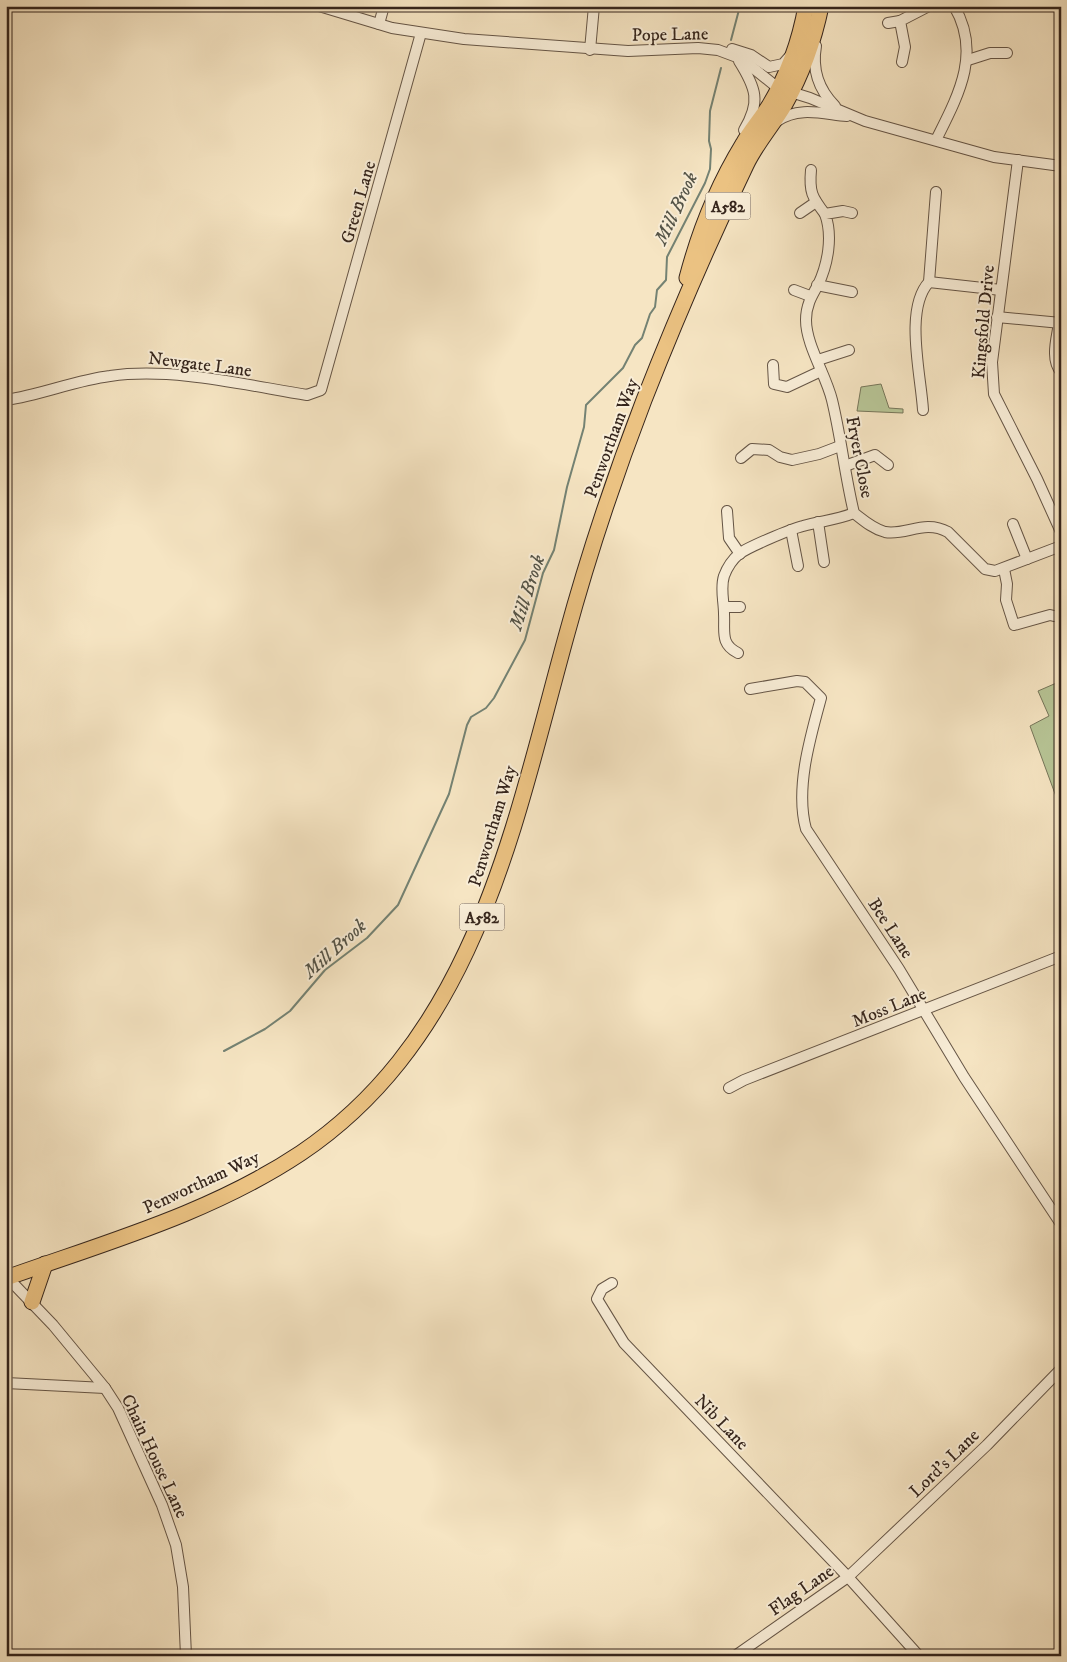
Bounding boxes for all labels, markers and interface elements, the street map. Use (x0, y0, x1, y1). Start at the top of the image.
street label: Pope Lane (632, 23, 709, 47)
street label: Green Lane (337, 158, 381, 246)
water label: Mill Brook (649, 169, 703, 250)
road number: A582 (706, 192, 750, 220)
street label: Kingsfold Drive (968, 264, 1000, 380)
street label: Newgate Lane (147, 348, 253, 382)
street label: Penwortham Way (580, 375, 644, 501)
street label: Fryer Close (840, 414, 878, 500)
water label: Mill Brook (504, 552, 550, 635)
street label: Penwortham Way (464, 763, 522, 890)
street label: Bee Lane (863, 894, 918, 963)
road number: A582 (460, 904, 504, 930)
water label: Mill Brook (297, 915, 371, 985)
street label: Moss Lane (849, 983, 930, 1033)
street label: Penwortham Way (140, 1146, 263, 1219)
street label: Nib Lane (690, 1390, 753, 1455)
street label: Chain House Lane (116, 1391, 192, 1522)
street label: Lord's Lane (905, 1425, 984, 1503)
street label: Flag Lane (765, 1561, 838, 1621)

